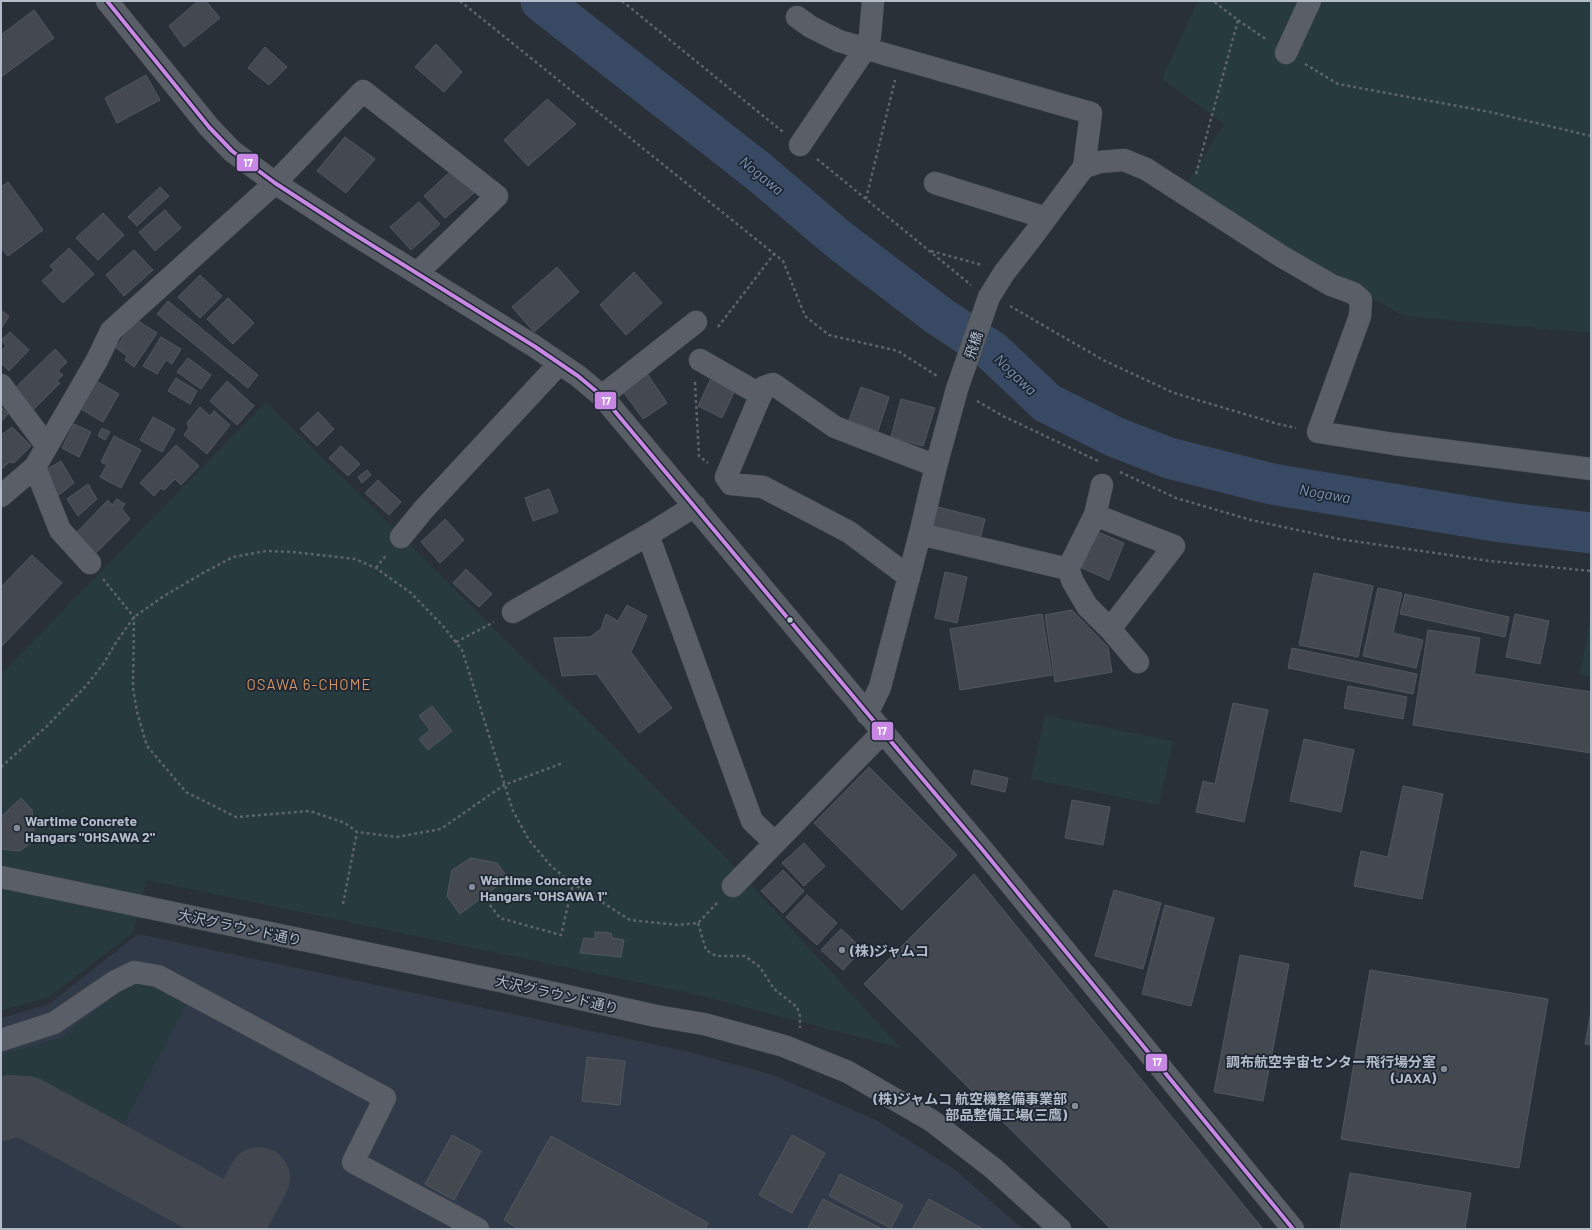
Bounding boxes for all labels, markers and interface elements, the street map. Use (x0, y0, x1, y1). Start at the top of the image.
water label: Nogawa (736, 152, 788, 198)
line badge: 17 (236, 153, 259, 172)
text: 17 (243, 156, 253, 169)
street label: 飛橋 (960, 329, 986, 361)
water label: Nogawa (991, 350, 1041, 398)
line badge: 17 (594, 391, 617, 410)
text: 17 (601, 394, 611, 407)
water label: Nogawa (1298, 480, 1352, 506)
unlabelled marker (785, 615, 795, 625)
district label: OSAWA 6-CHOME (246, 675, 372, 693)
line badge: 17 (871, 721, 894, 741)
text: 17 (877, 724, 887, 737)
place label: Wartime Concrete Hangars "OHSAWA 2" (25, 812, 155, 845)
marker: Wartime Concrete Hangars "OHSAWA 2" (12, 823, 22, 833)
place label: Wartime Concrete Hangars "OHSAWA 1" (480, 871, 607, 904)
marker: Wartime Concrete Hangars "OHSAWA 1" (467, 882, 477, 892)
street label: 大沢グラウンド通り (177, 906, 303, 948)
place label: (株)ジャムコ (849, 942, 929, 959)
marker: (株)ジャムコ (837, 945, 847, 955)
street label: 大沢グラウンド通り (494, 972, 620, 1016)
line badge: 17 (1145, 1053, 1168, 1072)
place label: 調布航空宇宙センター飛行場分室 (JAXA) (1226, 1053, 1436, 1086)
text: 17 (1152, 1055, 1162, 1068)
marker: 調布航空宇宙センター飛行場分室 (JAXA) (1439, 1064, 1449, 1074)
place label: (株)ジャムコ 航空機整備事業部 部品整備工場(三鷹) (872, 1090, 1067, 1123)
marker: (株)ジャムコ 航空機整備事業部 部品整備工場(三鷹) (1070, 1101, 1080, 1111)

